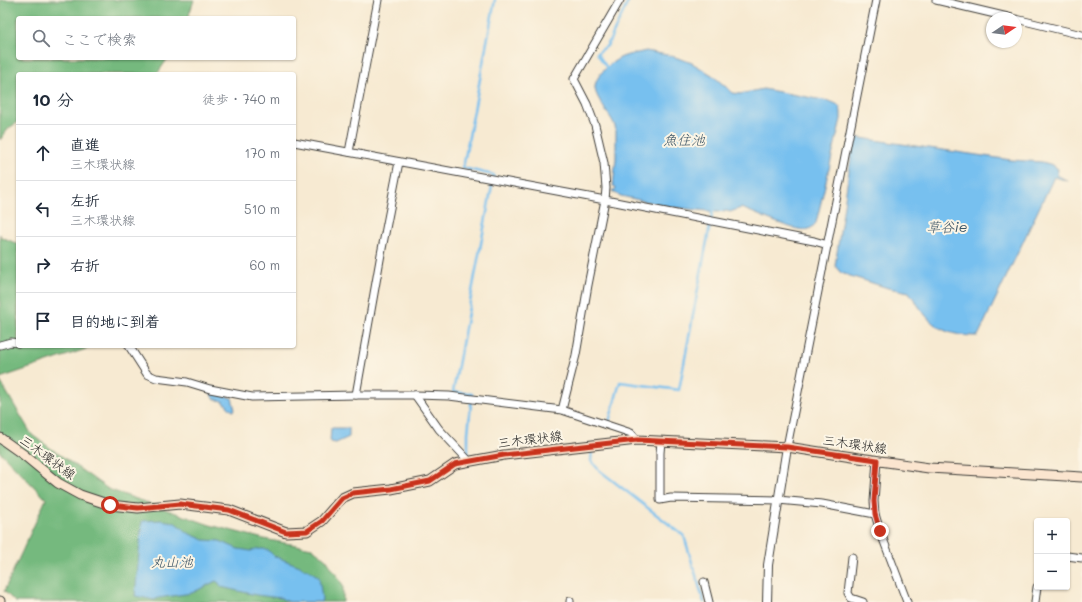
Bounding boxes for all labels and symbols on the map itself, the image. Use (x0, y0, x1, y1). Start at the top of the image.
north arrow (986, 12, 1022, 48)
water label: 魚住池 (663, 130, 706, 149)
water label: 草谷ie (927, 217, 967, 236)
street label: 三木環状線 (497, 426, 564, 451)
street label: 三木環状線 (17, 431, 80, 483)
street label: 三木環状線 (822, 431, 889, 457)
route start (101, 496, 119, 514)
route end (871, 522, 889, 540)
water label: 丸山池 (151, 552, 194, 571)

